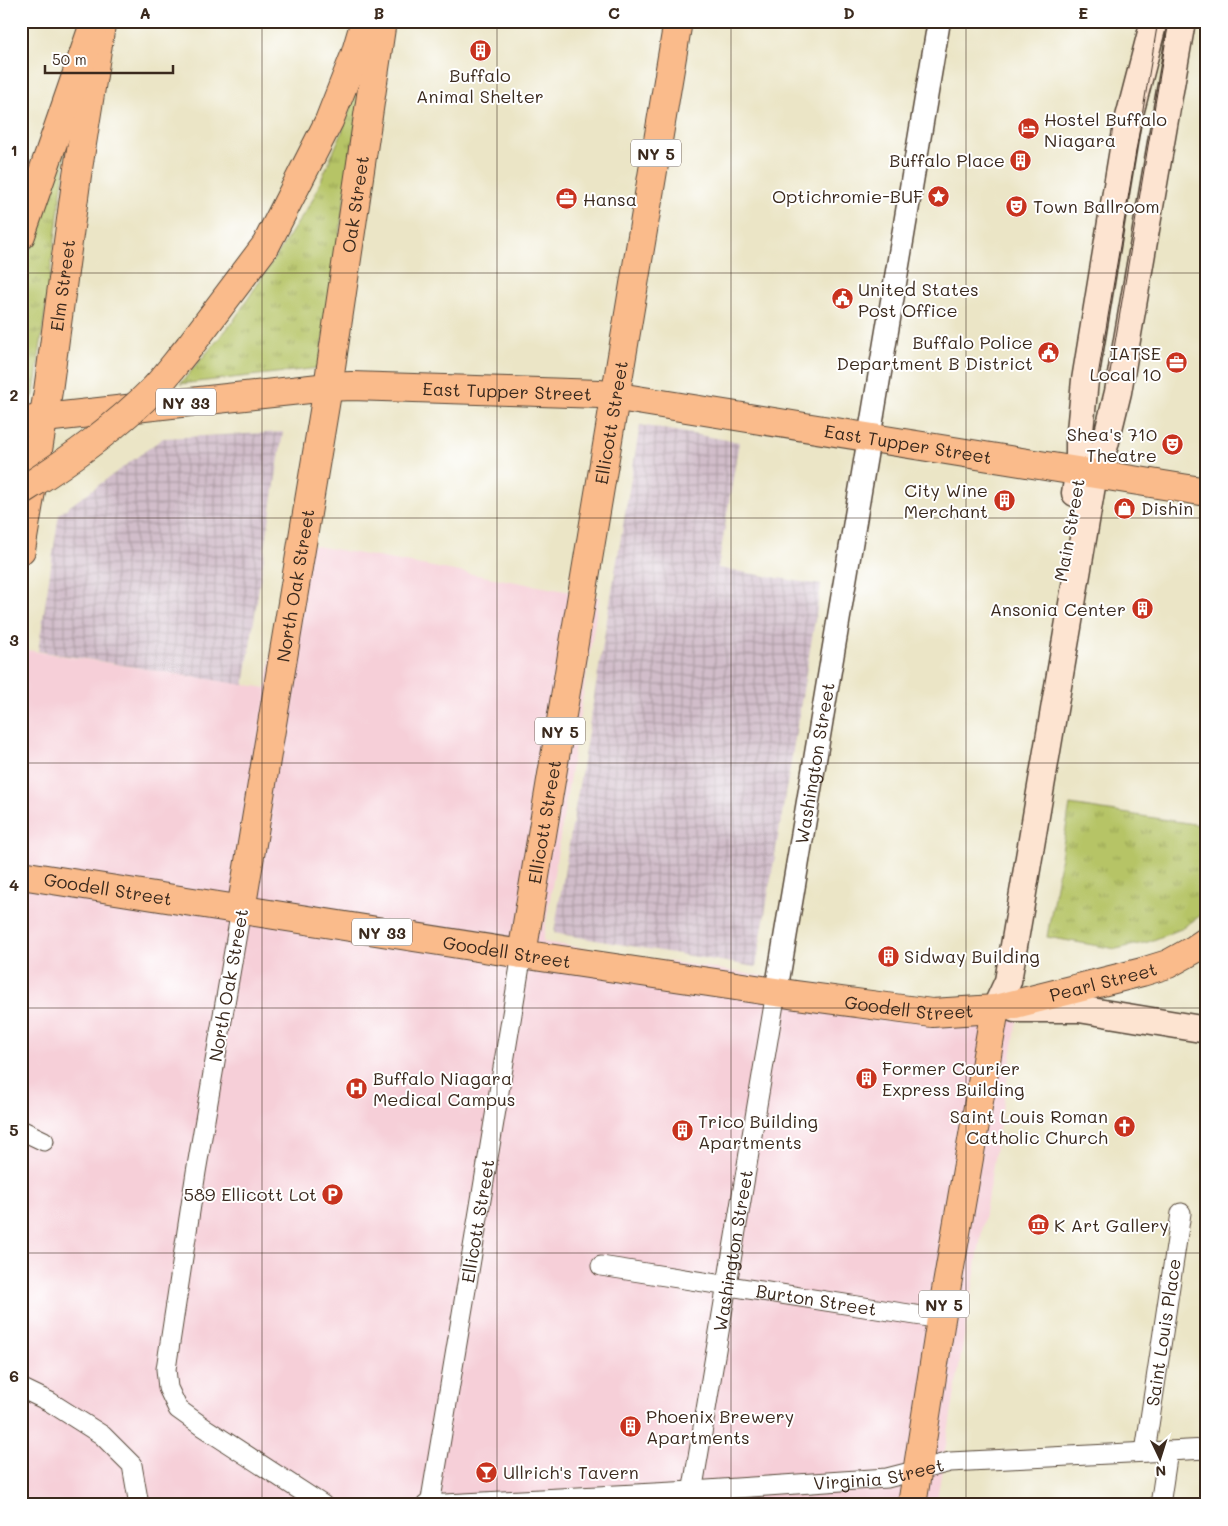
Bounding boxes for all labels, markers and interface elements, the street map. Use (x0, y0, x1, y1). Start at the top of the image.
text: A (139, 2, 151, 23)
text: B (374, 2, 384, 23)
text: C (608, 2, 620, 23)
text: D (843, 2, 855, 23)
text: E (1078, 2, 1088, 23)
building icon: Buffalo Animal Shelter (468, 38, 492, 62)
scale bar (45, 42, 172, 74)
text: 50 m (52, 49, 87, 69)
place label: Buffalo Animal Shelter (416, 63, 544, 108)
place label: Hostel Buffalo Niagara (1044, 107, 1167, 152)
hotel icon: Hostel Buffalo Niagara (1016, 117, 1040, 141)
text: 1 (10, 139, 18, 160)
road number: NY 5 (631, 140, 681, 167)
place label: Buffalo Place (889, 148, 1005, 172)
building icon: Buffalo Place (1009, 148, 1033, 172)
street label: Oak Street (336, 154, 374, 254)
place label: Optichromie-BUF (772, 184, 923, 208)
place icon: Optichromie-BUF (927, 184, 951, 208)
office icon: Hansa (555, 187, 579, 211)
place label: Hansa (583, 187, 637, 211)
theatre icon: Town Ballroom (1005, 194, 1029, 218)
place label: Town Ballroom (1033, 194, 1160, 218)
street label: Elm Street (44, 238, 80, 333)
place label: United States Post Office (858, 277, 979, 322)
public building icon: United States Post Office (830, 287, 854, 311)
place label: Buffalo Police Department B District (837, 330, 1033, 375)
public building icon: Buffalo Police Department B District (1037, 340, 1061, 364)
place label: IATSE Local 10 (1090, 341, 1161, 386)
office icon: IATSE Local 10 (1165, 351, 1189, 375)
street label: Ellicott Street (589, 359, 633, 486)
street label: East Tupper Street (422, 376, 592, 406)
text: 2 (10, 384, 19, 405)
road number: NY 33 (156, 388, 216, 416)
street label: East Tupper Street (823, 418, 994, 469)
place label: Shea's 710 Theatre (1067, 422, 1157, 467)
theatre icon: Shea's 710 Theatre (1161, 432, 1185, 456)
street label: Main Street (1048, 477, 1090, 583)
place label: City Wine Merchant (904, 478, 988, 523)
building icon: City Wine Merchant (992, 488, 1016, 512)
shop icon: Dishin (1113, 496, 1137, 520)
place label: Dishin (1141, 496, 1193, 520)
street label: North Oak Street (270, 507, 320, 664)
place label: Ansonia Center (990, 597, 1126, 621)
building icon: Ansonia Center (1130, 597, 1154, 621)
text: 3 (9, 629, 19, 650)
street label: Washington Street (789, 681, 840, 846)
road number: NY 5 (535, 718, 585, 744)
street label: Ellicott Street (522, 758, 566, 886)
street label: Goodell Street (42, 867, 174, 911)
text: 4 (9, 874, 19, 895)
street label: North Oak Street (203, 907, 253, 1063)
road number: NY 33 (352, 919, 412, 946)
street label: Goodell Street (441, 930, 573, 973)
building icon: Sidway Building (876, 944, 900, 968)
place label: Sidway Building (904, 944, 1040, 968)
street label: Pearl Street (1047, 956, 1160, 1007)
street label: Goodell Street (843, 990, 974, 1025)
place label: Former Courier Express Building (882, 1056, 1024, 1101)
place label: Buffalo Niagara Medical Campus (373, 1066, 516, 1111)
building icon: Former Courier Express Building (854, 1066, 878, 1090)
hospital icon: Buffalo Niagara Medical Campus (345, 1076, 369, 1100)
place label: Saint Louis Roman Catholic Church (950, 1104, 1108, 1149)
place label: Trico Building Apartments (698, 1109, 818, 1154)
church icon: Saint Louis Roman Catholic Church (1112, 1114, 1136, 1138)
text: 5 (9, 1119, 19, 1140)
building icon: Trico Building Apartments (670, 1119, 694, 1143)
street label: Ellicott Street (455, 1157, 500, 1285)
street label: Washington Street (707, 1168, 758, 1333)
place label: 589 Ellicott Lot (183, 1182, 317, 1206)
parking icon: 589 Ellicott Lot (321, 1182, 345, 1206)
museum icon: K Art Gallery (1026, 1213, 1050, 1237)
place label: K Art Gallery (1054, 1213, 1169, 1237)
street label: Saint Louis Place (1140, 1257, 1186, 1408)
street label: Burton Street (754, 1278, 878, 1321)
road number: NY 5 (919, 1290, 969, 1318)
text: 6 (9, 1365, 19, 1386)
place label: Phoenix Brewery Apartments (646, 1404, 794, 1449)
building icon: Phoenix Brewery Apartments (618, 1414, 642, 1438)
north arrow (1136, 1434, 1186, 1484)
street label: Virginia Street (813, 1452, 946, 1495)
bar icon: Ullrich's Tavern (475, 1460, 499, 1484)
place label: Ullrich's Tavern (503, 1460, 639, 1484)
text: N (1155, 1462, 1167, 1481)

